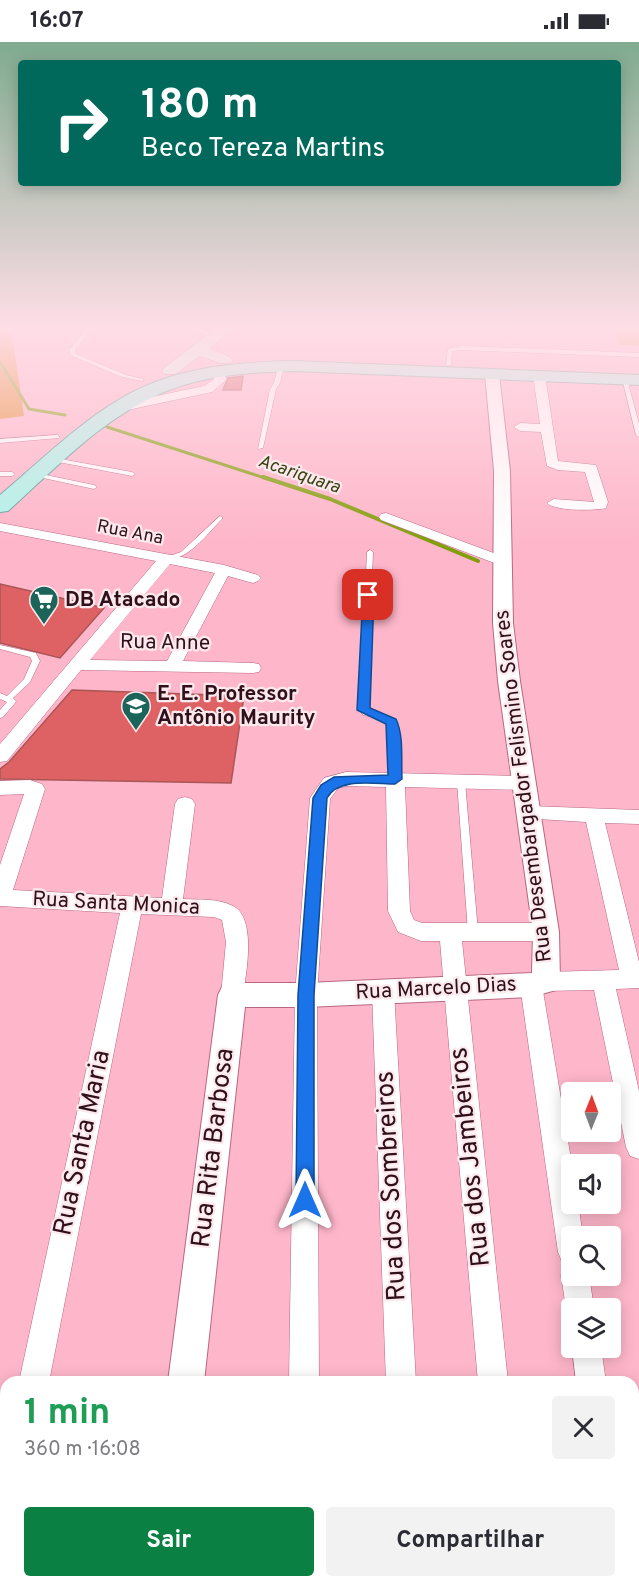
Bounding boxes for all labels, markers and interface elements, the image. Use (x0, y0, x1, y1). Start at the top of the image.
text: 16:07 (30, 8, 84, 35)
text: 180 m (141, 80, 258, 133)
icon: right (42, 84, 120, 162)
text: Beco Tereza Martins (141, 132, 385, 166)
water label: Acariquara (255, 450, 344, 500)
street label: Rua Ana (95, 515, 165, 551)
pin (342, 569, 393, 620)
icon: arrive (351, 578, 384, 611)
supermarket icon: DB Atacado (28, 584, 60, 626)
place label: DB Atacado (65, 587, 181, 614)
street label: Rua Desembargador Felismino Soares (489, 608, 559, 964)
street label: Rua Anne (119, 629, 211, 657)
place label: E. E. Professor Antônio Maurity (157, 681, 316, 732)
school or university icon: E. E. Professor Antônio Maurity (120, 690, 152, 732)
street label: Rua Santa Monica (32, 886, 200, 922)
street label: Rua Marcelo Dias (355, 971, 517, 1007)
street label: Rua Rita Barbosa (185, 1046, 243, 1250)
street label: Rua dos Jambeiros (443, 1046, 499, 1268)
street label: Rua Santa Maria (47, 1047, 119, 1239)
street label: Rua dos Sombreiros (369, 1070, 415, 1302)
north arrow (561, 1082, 621, 1142)
map controls (561, 1082, 621, 1358)
button: sound (561, 1154, 621, 1214)
position arrow (273, 1168, 337, 1232)
button: search (561, 1226, 621, 1286)
button: layers (561, 1298, 621, 1358)
text: 1 min (24, 1391, 110, 1437)
button: close (552, 1396, 615, 1459)
text: 360 m · 16:08 (24, 1437, 141, 1463)
button: Sair (24, 1507, 314, 1576)
button: Compartilhar (326, 1507, 615, 1576)

